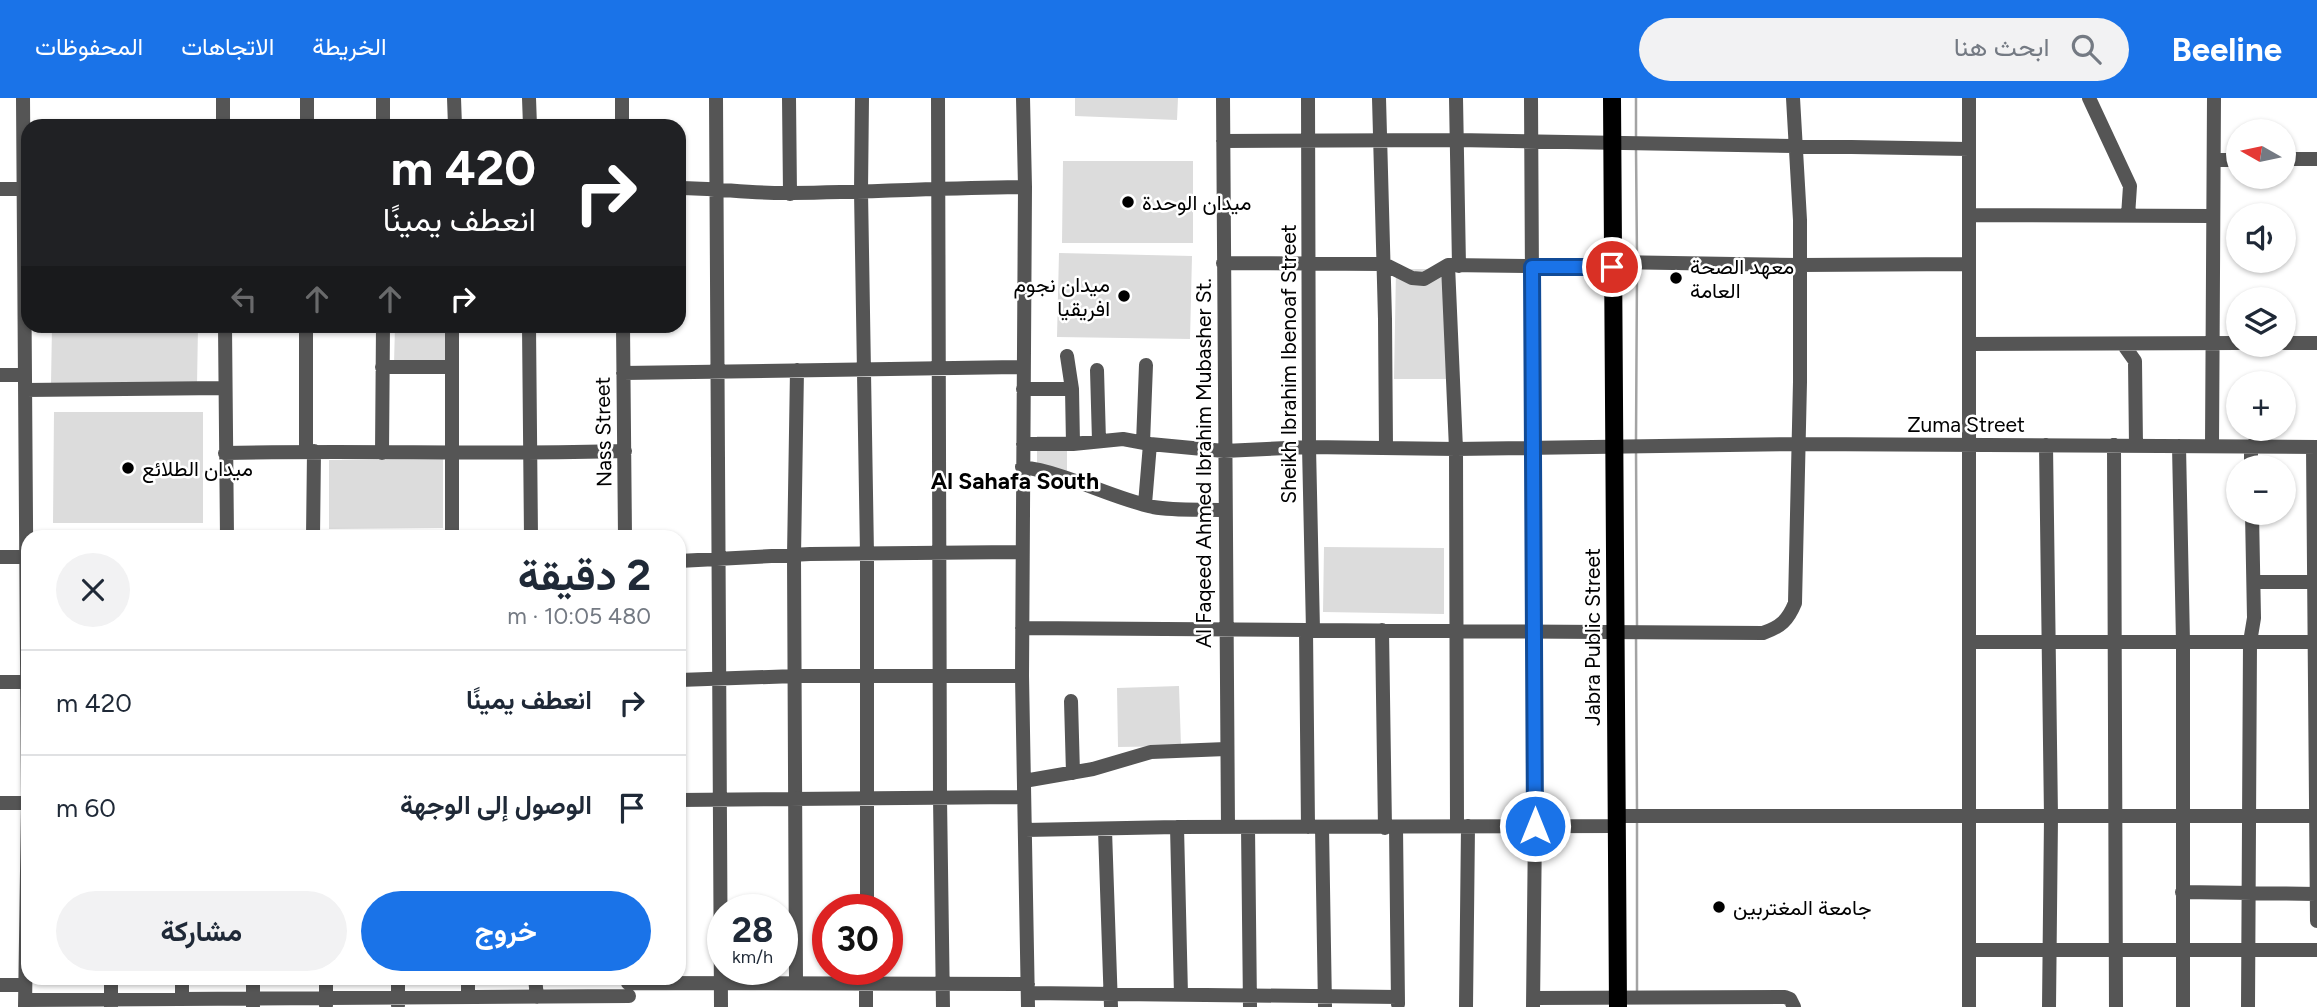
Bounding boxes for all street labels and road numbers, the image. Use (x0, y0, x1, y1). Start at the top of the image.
street label: Sheikh Ibrahim Ibenoaf Street (1276, 224, 1301, 504)
street label: Al Faqeed Ahmed Ibrahim Mubasher St. (1191, 278, 1216, 648)
street label: Nass Street (590, 376, 616, 487)
street label: Zuma Street (1907, 412, 2025, 437)
street label: Jabra Public Street (1580, 548, 1605, 726)

